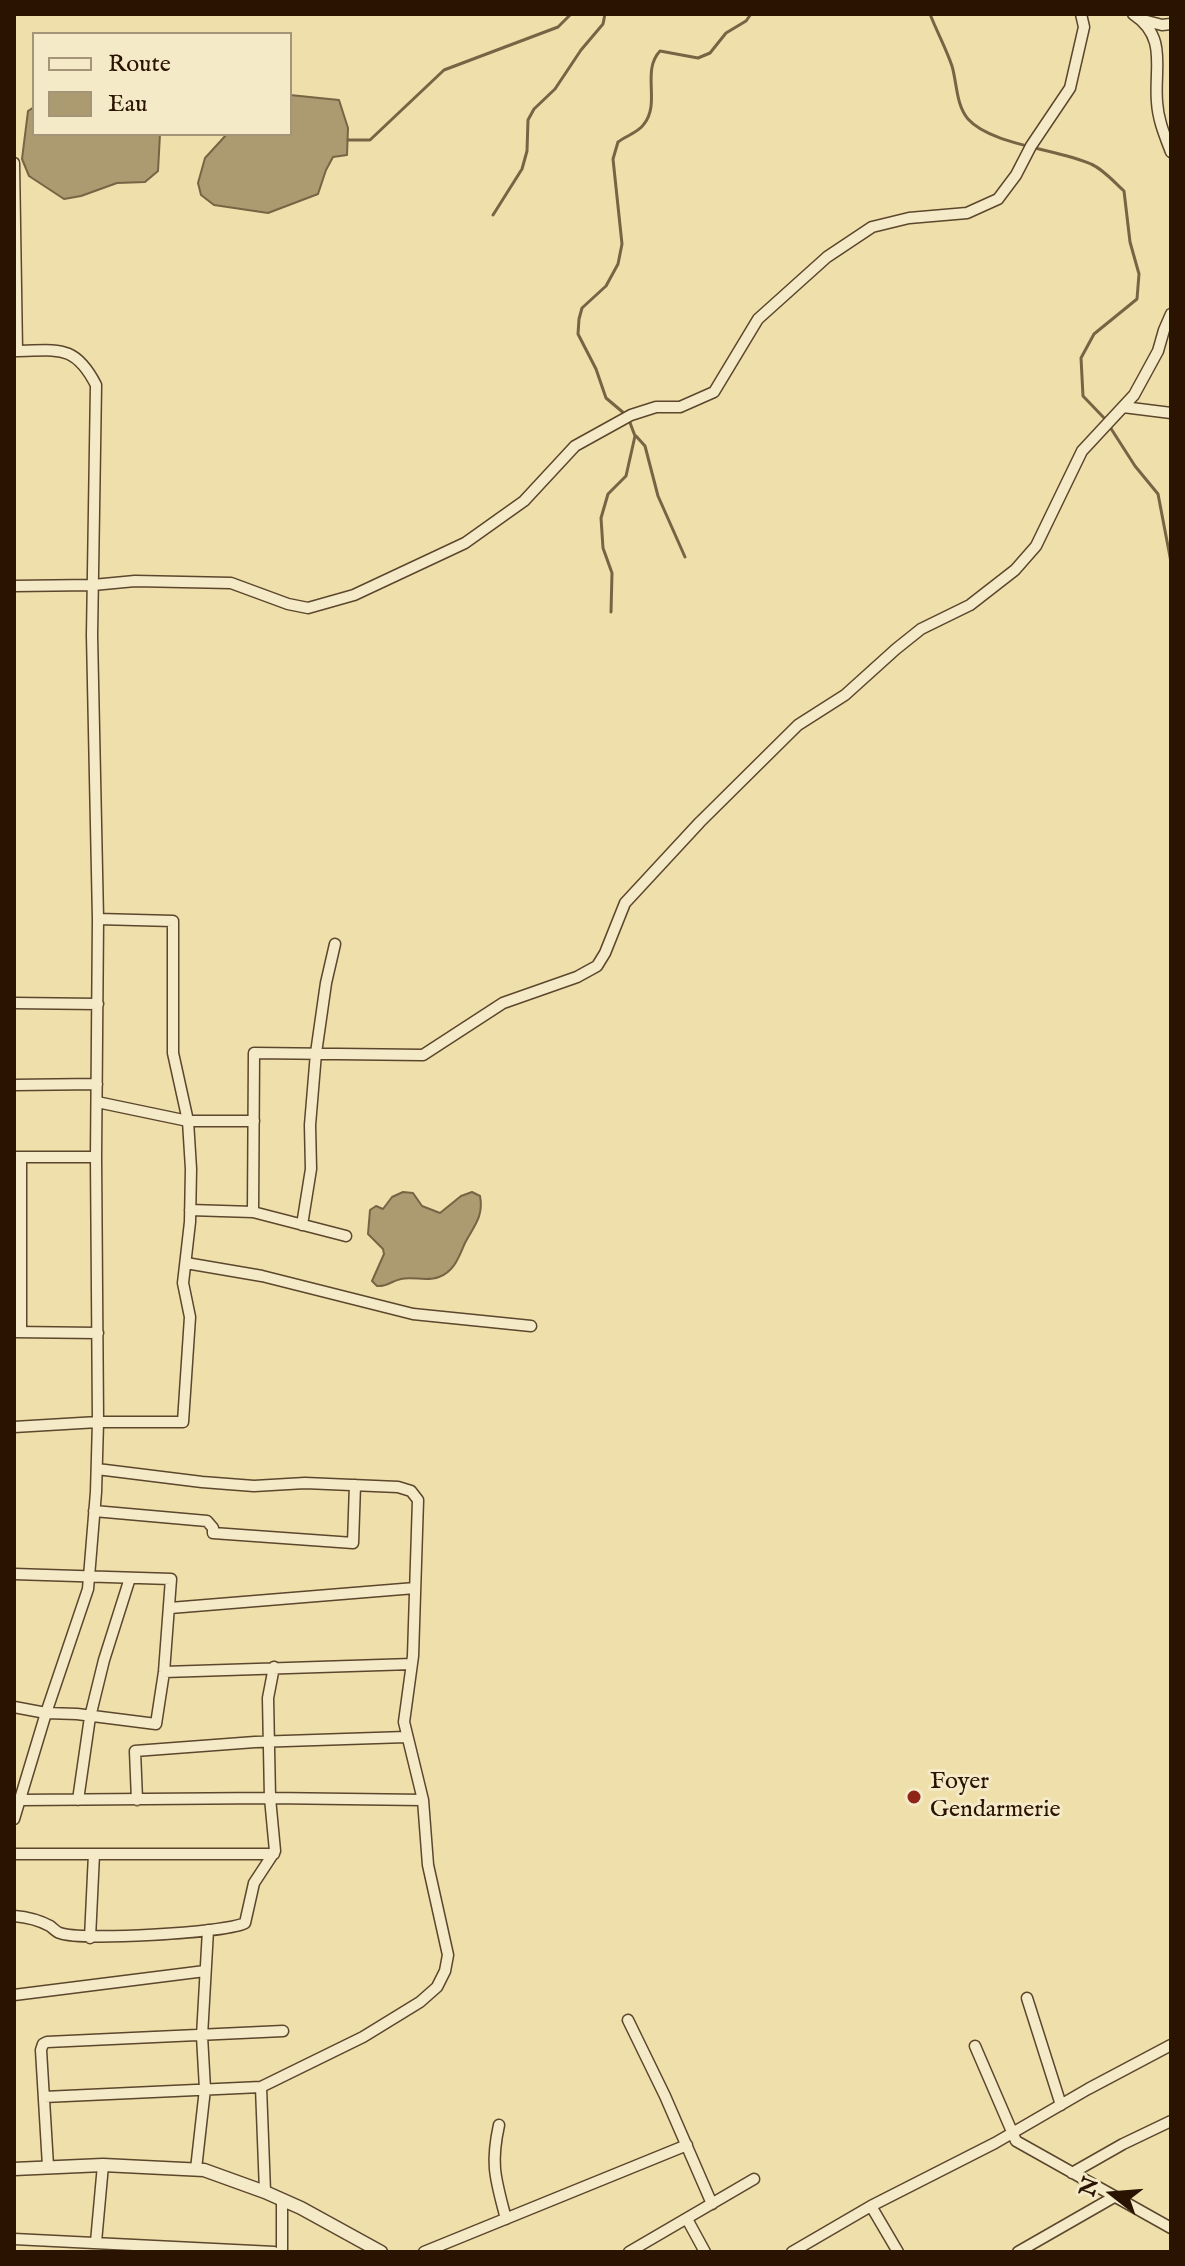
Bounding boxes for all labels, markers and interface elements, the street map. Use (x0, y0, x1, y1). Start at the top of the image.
legend (32, 32, 292, 136)
text: Route (108, 49, 171, 80)
text: Eau (108, 89, 147, 120)
place label: Foyer Gendarmerie (930, 1769, 1060, 1825)
marker: Foyer Gendarmerie (905, 1788, 923, 1806)
north arrow (1073, 2154, 1153, 2234)
text: N (1074, 2174, 1106, 2200)

